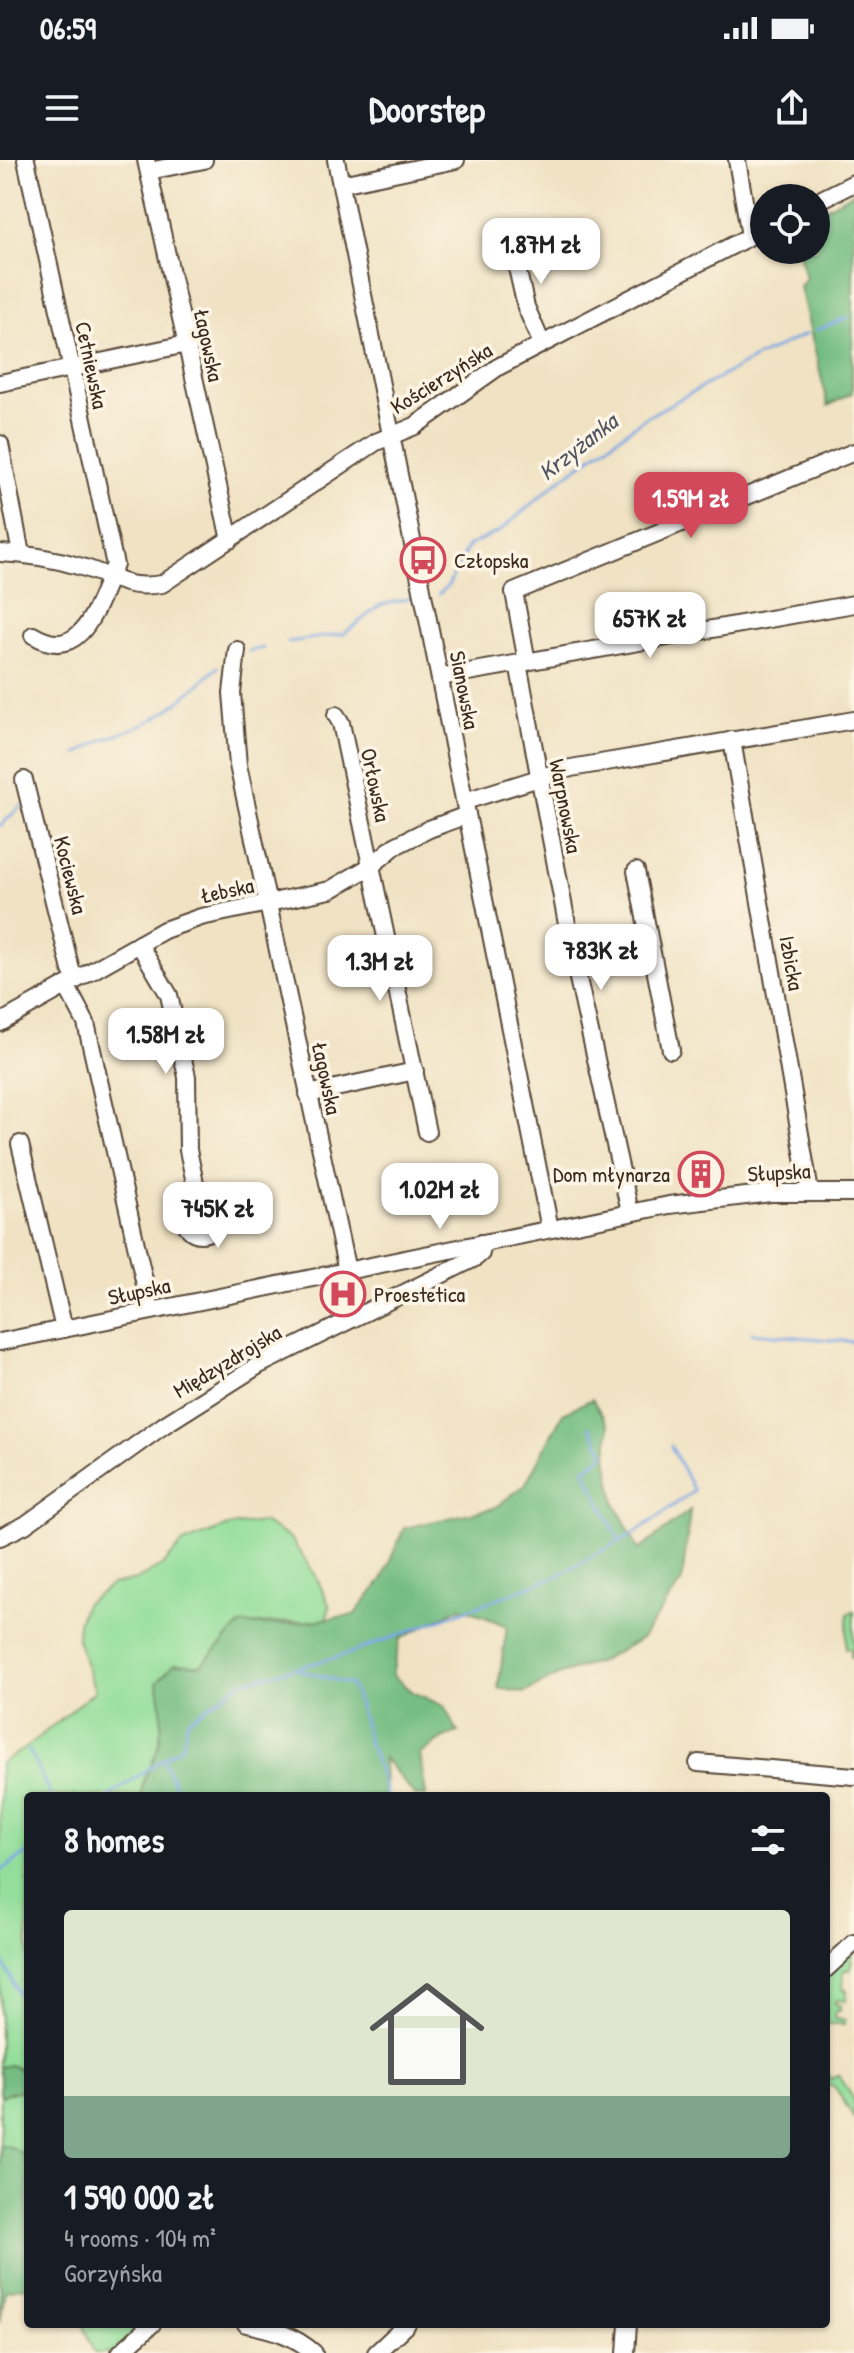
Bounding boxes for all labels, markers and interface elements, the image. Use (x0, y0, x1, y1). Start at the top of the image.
text: 06:59 (40, 8, 96, 48)
text: Doorstep (369, 84, 485, 133)
icon: menu (40, 86, 84, 130)
icon: share (770, 86, 814, 130)
map controls (750, 184, 830, 264)
button: locate (750, 184, 830, 264)
pin: 1.87M zł (458, 218, 624, 286)
text: 1.87M zł (500, 226, 582, 261)
street label: Łagowska (187, 306, 231, 384)
street label: Cetniewska (68, 319, 116, 412)
street label: Kościerzyńska (385, 335, 498, 421)
water label: Krzyżanka (531, 404, 626, 488)
pin: 1.59M zł (608, 472, 774, 540)
text: 1.59M zł (652, 480, 730, 515)
bus stop icon: Człopska (399, 536, 447, 584)
place label: Człopska (454, 545, 529, 575)
pin: 657K zł (576, 592, 724, 660)
text: 657K zł (613, 600, 687, 635)
street label: Sianowska (443, 648, 487, 732)
street label: Orłowska (354, 746, 398, 825)
street label: Warpnowska (542, 756, 590, 856)
street label: Kociewska (47, 833, 95, 917)
street label: Łebska (197, 870, 257, 910)
pin: 783K zł (527, 924, 675, 992)
text: 783K zł (563, 932, 639, 967)
street label: Izbicka (772, 933, 812, 993)
pin: 1.3M zł (306, 935, 454, 1003)
text: 1.3M zł (345, 943, 415, 978)
pin: 1.58M zł (83, 1008, 249, 1076)
text: 1.58M zł (126, 1016, 206, 1051)
street label: Łagowska (305, 1039, 349, 1117)
building icon: Dom młynarza (677, 1150, 725, 1198)
street label: Słupska (747, 1155, 812, 1189)
place label: Dom młynarza (553, 1159, 670, 1189)
pin: 1.02M zł (357, 1163, 523, 1231)
text: 1.02M zł (399, 1171, 481, 1206)
pin: 745K zł (144, 1182, 292, 1250)
text: 745K zł (181, 1190, 255, 1225)
street label: Słupska (105, 1270, 173, 1312)
hospital icon: Proestetica (319, 1270, 367, 1318)
place label: Proestetica (374, 1279, 466, 1309)
street label: Międzyzdrojska (167, 1317, 287, 1405)
text: 8 homes (64, 1817, 164, 1863)
icon: filters (746, 1818, 790, 1862)
icon: home (355, 1962, 499, 2106)
text: 1 590 000 zł (64, 2174, 215, 2220)
text: 4 rooms · 104 m² (64, 2220, 216, 2255)
text: Gorzyńska (64, 2255, 162, 2290)

